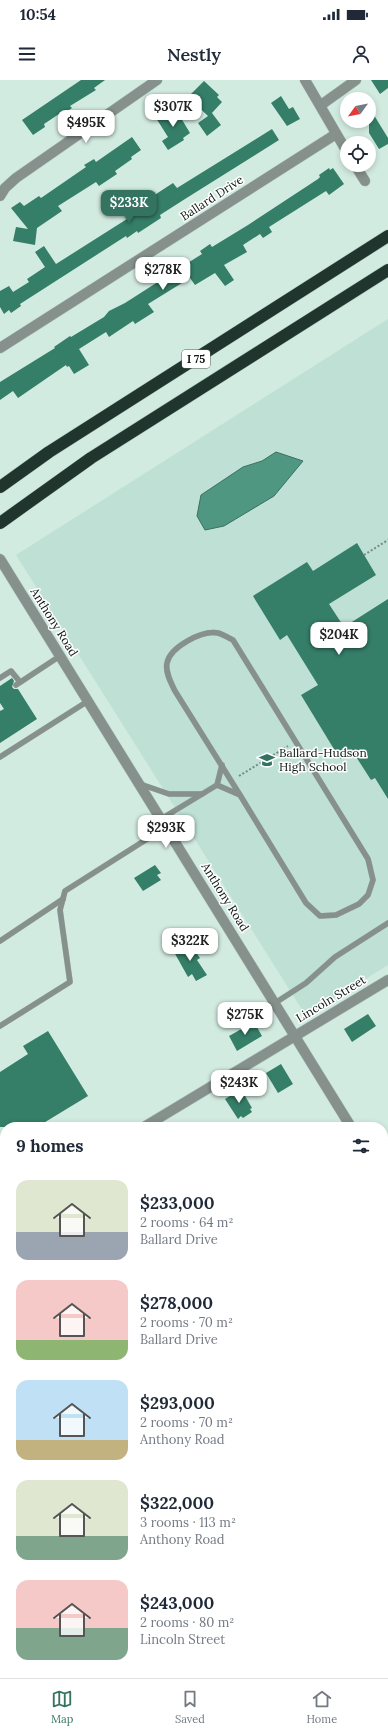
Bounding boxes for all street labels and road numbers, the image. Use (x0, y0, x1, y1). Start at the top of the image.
street label: Ballard Drive (178, 171, 246, 223)
road number: I 75 (182, 350, 210, 368)
street label: Anthony Road (27, 584, 81, 659)
street label: Anthony Road (198, 859, 252, 934)
street label: Lincoln Street (293, 972, 369, 1025)

